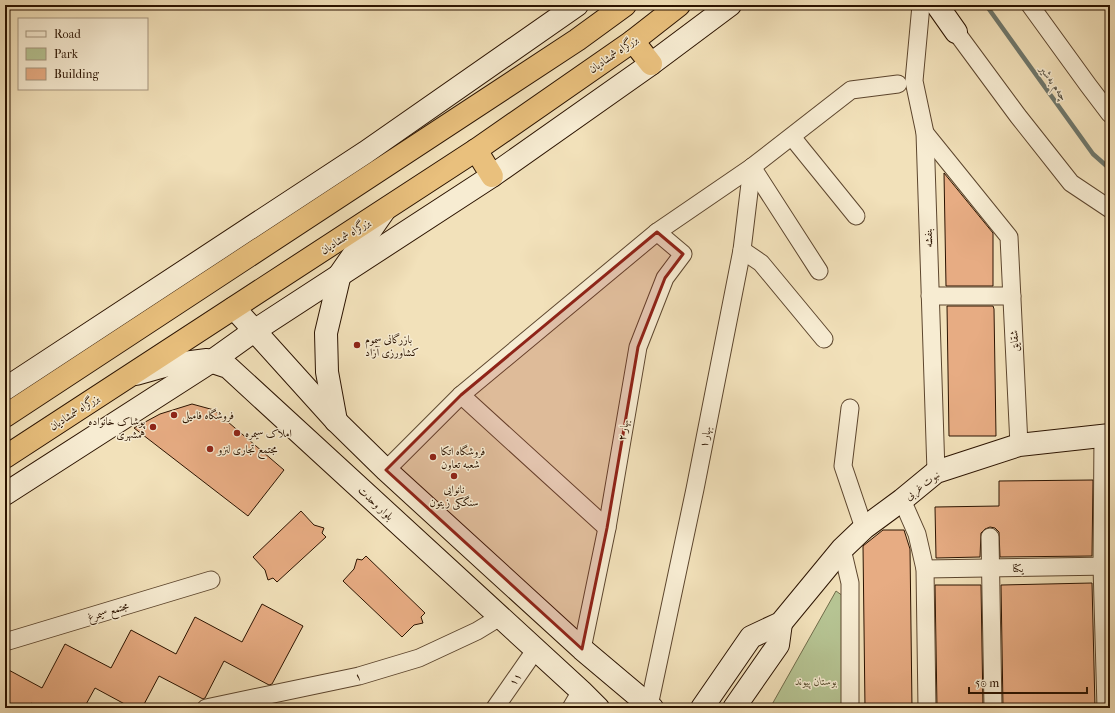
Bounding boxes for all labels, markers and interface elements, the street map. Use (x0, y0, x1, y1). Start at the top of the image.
legend (18, 18, 148, 90)
text: Road (54, 27, 81, 41)
street label: بزرگراه شمشادیان (586, 32, 640, 76)
text: Park (54, 47, 79, 61)
water label: چەم بەشیر (1033, 62, 1071, 106)
text: Building (54, 67, 99, 81)
street label: بزرگراه شمشادیان (317, 215, 373, 257)
street label: بنفشه (922, 228, 935, 248)
street label: شقایق (1007, 330, 1022, 352)
place label: بازرگانی سموم کشاورزی آزاد (365, 332, 419, 359)
marker: بازرگانی سموم کشاورزی آزاد (352, 340, 362, 350)
street label: بزرگراه شمشادیان (46, 391, 102, 433)
place label: فروشگاه فامیلی (182, 408, 234, 424)
marker: فروشگاه فامیلی (169, 410, 179, 420)
place label: پوشاک خانواده همشهری (88, 415, 146, 442)
street label: بهار ۲ (615, 418, 633, 442)
marker: پوشاک خانواده همشهری (148, 422, 158, 432)
street label: بهار ۱ (697, 425, 715, 449)
place label: املاک سیمره (245, 427, 292, 441)
marker: املاک سیمره (232, 428, 242, 438)
place label: مجتمع تجاری لنزو (217, 443, 278, 459)
marker: مجتمع تجاری لنزو (205, 444, 215, 454)
place label: فروشگاه اتکا شعبه تعاون (441, 444, 485, 471)
marker: فروشگاه اتکا شعبه تعاون (428, 452, 438, 462)
street label: نبوت غربی (902, 468, 943, 504)
marker: نانوایی سنگکی زیتون (449, 471, 459, 481)
place label: نانوایی سنگکی زیتون (430, 483, 478, 510)
street label: بلوار وحدت (355, 484, 396, 523)
street label: یکتا (1012, 562, 1025, 575)
street label: مجتمع سیمرغ (86, 599, 132, 627)
street label: ۱ (353, 669, 363, 684)
scale bar (969, 669, 1087, 695)
street label: ۱۱ (506, 670, 524, 688)
park label: بوستان پیوند (795, 675, 837, 689)
text: 50 m (975, 676, 999, 690)

